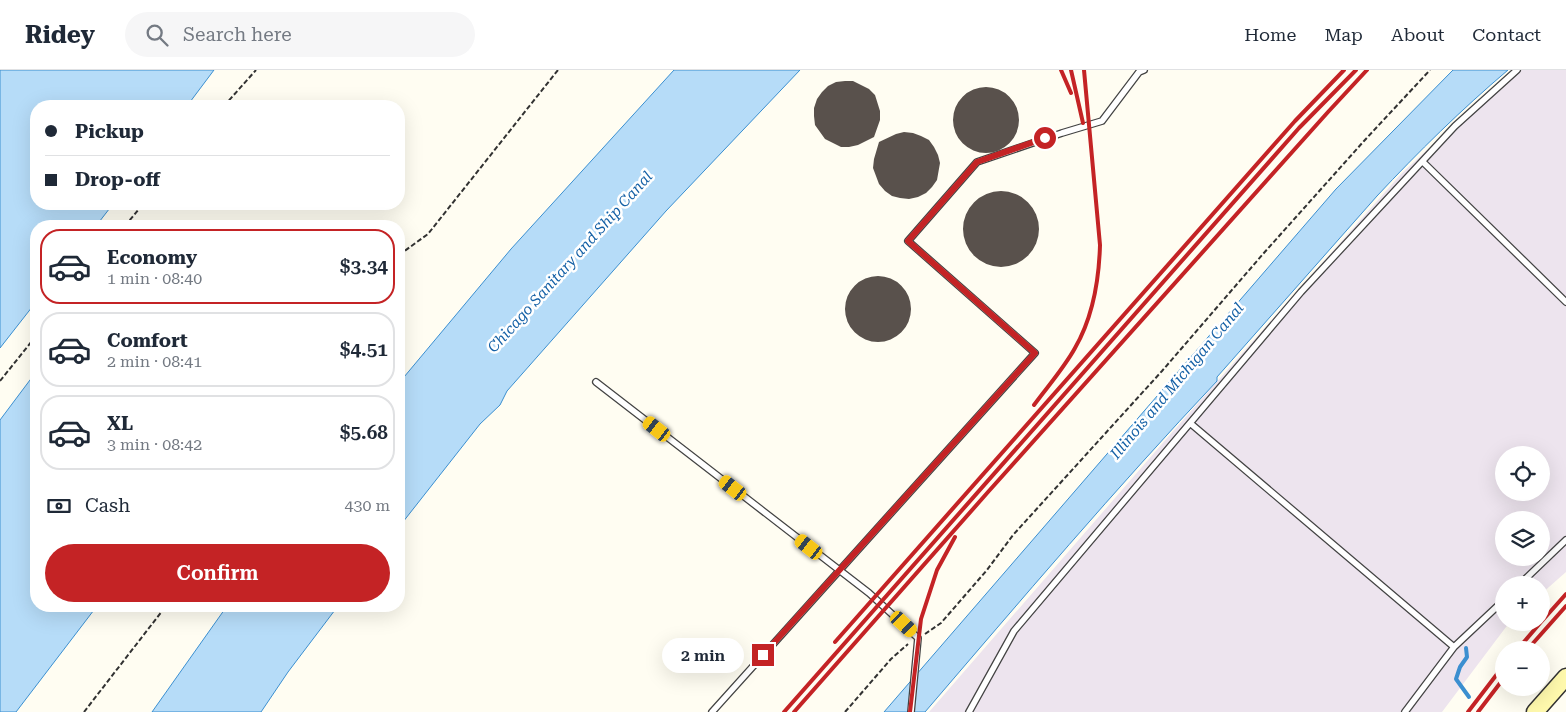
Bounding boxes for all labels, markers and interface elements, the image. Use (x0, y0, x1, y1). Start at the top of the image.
search box (125, 12, 475, 57)
text: Ridey (25, 21, 95, 49)
icon: search (143, 21, 171, 49)
text: Search here (183, 23, 292, 46)
text: Home (1244, 24, 1296, 45)
text: Map (1324, 24, 1363, 45)
text: About (1391, 24, 1444, 45)
text: Contact (1472, 24, 1541, 45)
text: Pickup (75, 120, 144, 143)
route start (1034, 127, 1056, 149)
water label: Chicago Sanitary and Ship Canal (484, 167, 656, 356)
text: Drop-off (75, 168, 160, 191)
icon: car (47, 244, 92, 289)
text: Economy (107, 246, 197, 269)
text: $3.34 (340, 255, 388, 278)
text: 1 min · 08:40 (107, 269, 202, 288)
water label: Illinois and Michigan Canal (1106, 299, 1248, 463)
icon: car (47, 327, 92, 372)
text: Comfort (107, 329, 188, 352)
text: $4.51 (340, 338, 388, 361)
text: 2 min · 08:41 (107, 352, 202, 371)
icon: car (47, 410, 92, 455)
text: XL (107, 412, 133, 435)
car (640, 414, 673, 444)
text: $5.68 (340, 421, 388, 444)
text: 3 min · 08:42 (107, 435, 202, 454)
map controls (1495, 446, 1550, 696)
button: locate (1495, 446, 1550, 501)
car (716, 473, 749, 503)
icon: cash (45, 492, 73, 520)
text: Cash (85, 494, 130, 517)
text: 430 m (344, 496, 390, 515)
button: layers (1495, 511, 1550, 566)
car (792, 532, 825, 562)
button: Confirm (45, 544, 390, 602)
button: + (1495, 576, 1550, 631)
car (887, 608, 920, 640)
callout: 2 min (663, 638, 746, 672)
button: − (1495, 641, 1550, 696)
route end (752, 644, 774, 666)
text: 2 min (681, 646, 725, 665)

